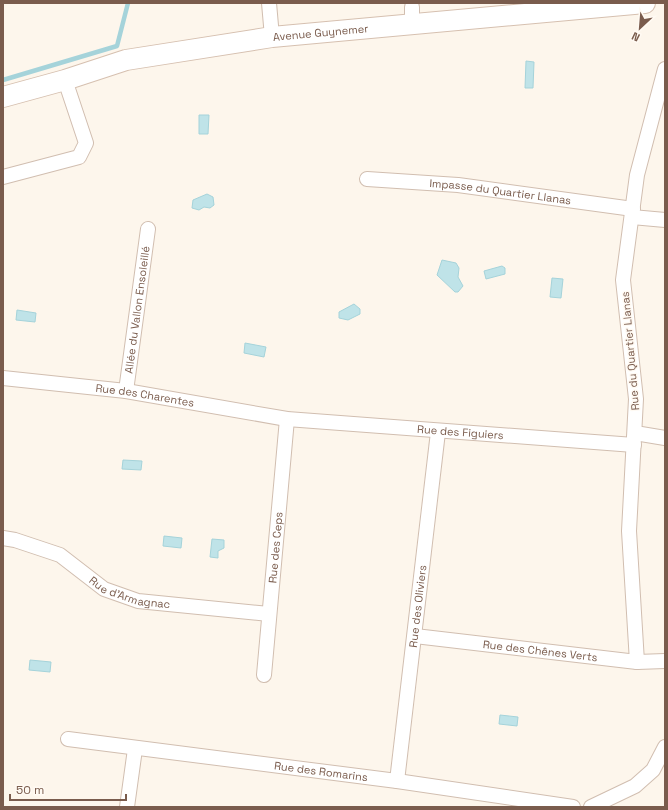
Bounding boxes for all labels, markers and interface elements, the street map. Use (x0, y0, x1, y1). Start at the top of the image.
north arrow (620, 8, 660, 48)
street label: Avenue Guynemer (272, 21, 369, 44)
text: N (629, 29, 642, 45)
street label: Impasse du Quartier Llanas (429, 176, 572, 207)
street label: Allée du Vallon Ensoleillé (121, 245, 153, 374)
street label: Rue du Quartier Llanas (618, 291, 642, 411)
street label: Rue des Charentes (95, 381, 196, 410)
street label: Rue des Figuiers (417, 422, 504, 442)
street label: Rue des Ceps (265, 511, 286, 584)
street label: Rue des Oliviers (406, 564, 429, 648)
street label: Rue d'Armagnac (86, 573, 171, 611)
street label: Rue des Chênes Verts (482, 637, 598, 664)
street label: Rue des Romarins (273, 758, 369, 784)
scale bar (10, 776, 126, 802)
text: 50 m (16, 782, 44, 798)

